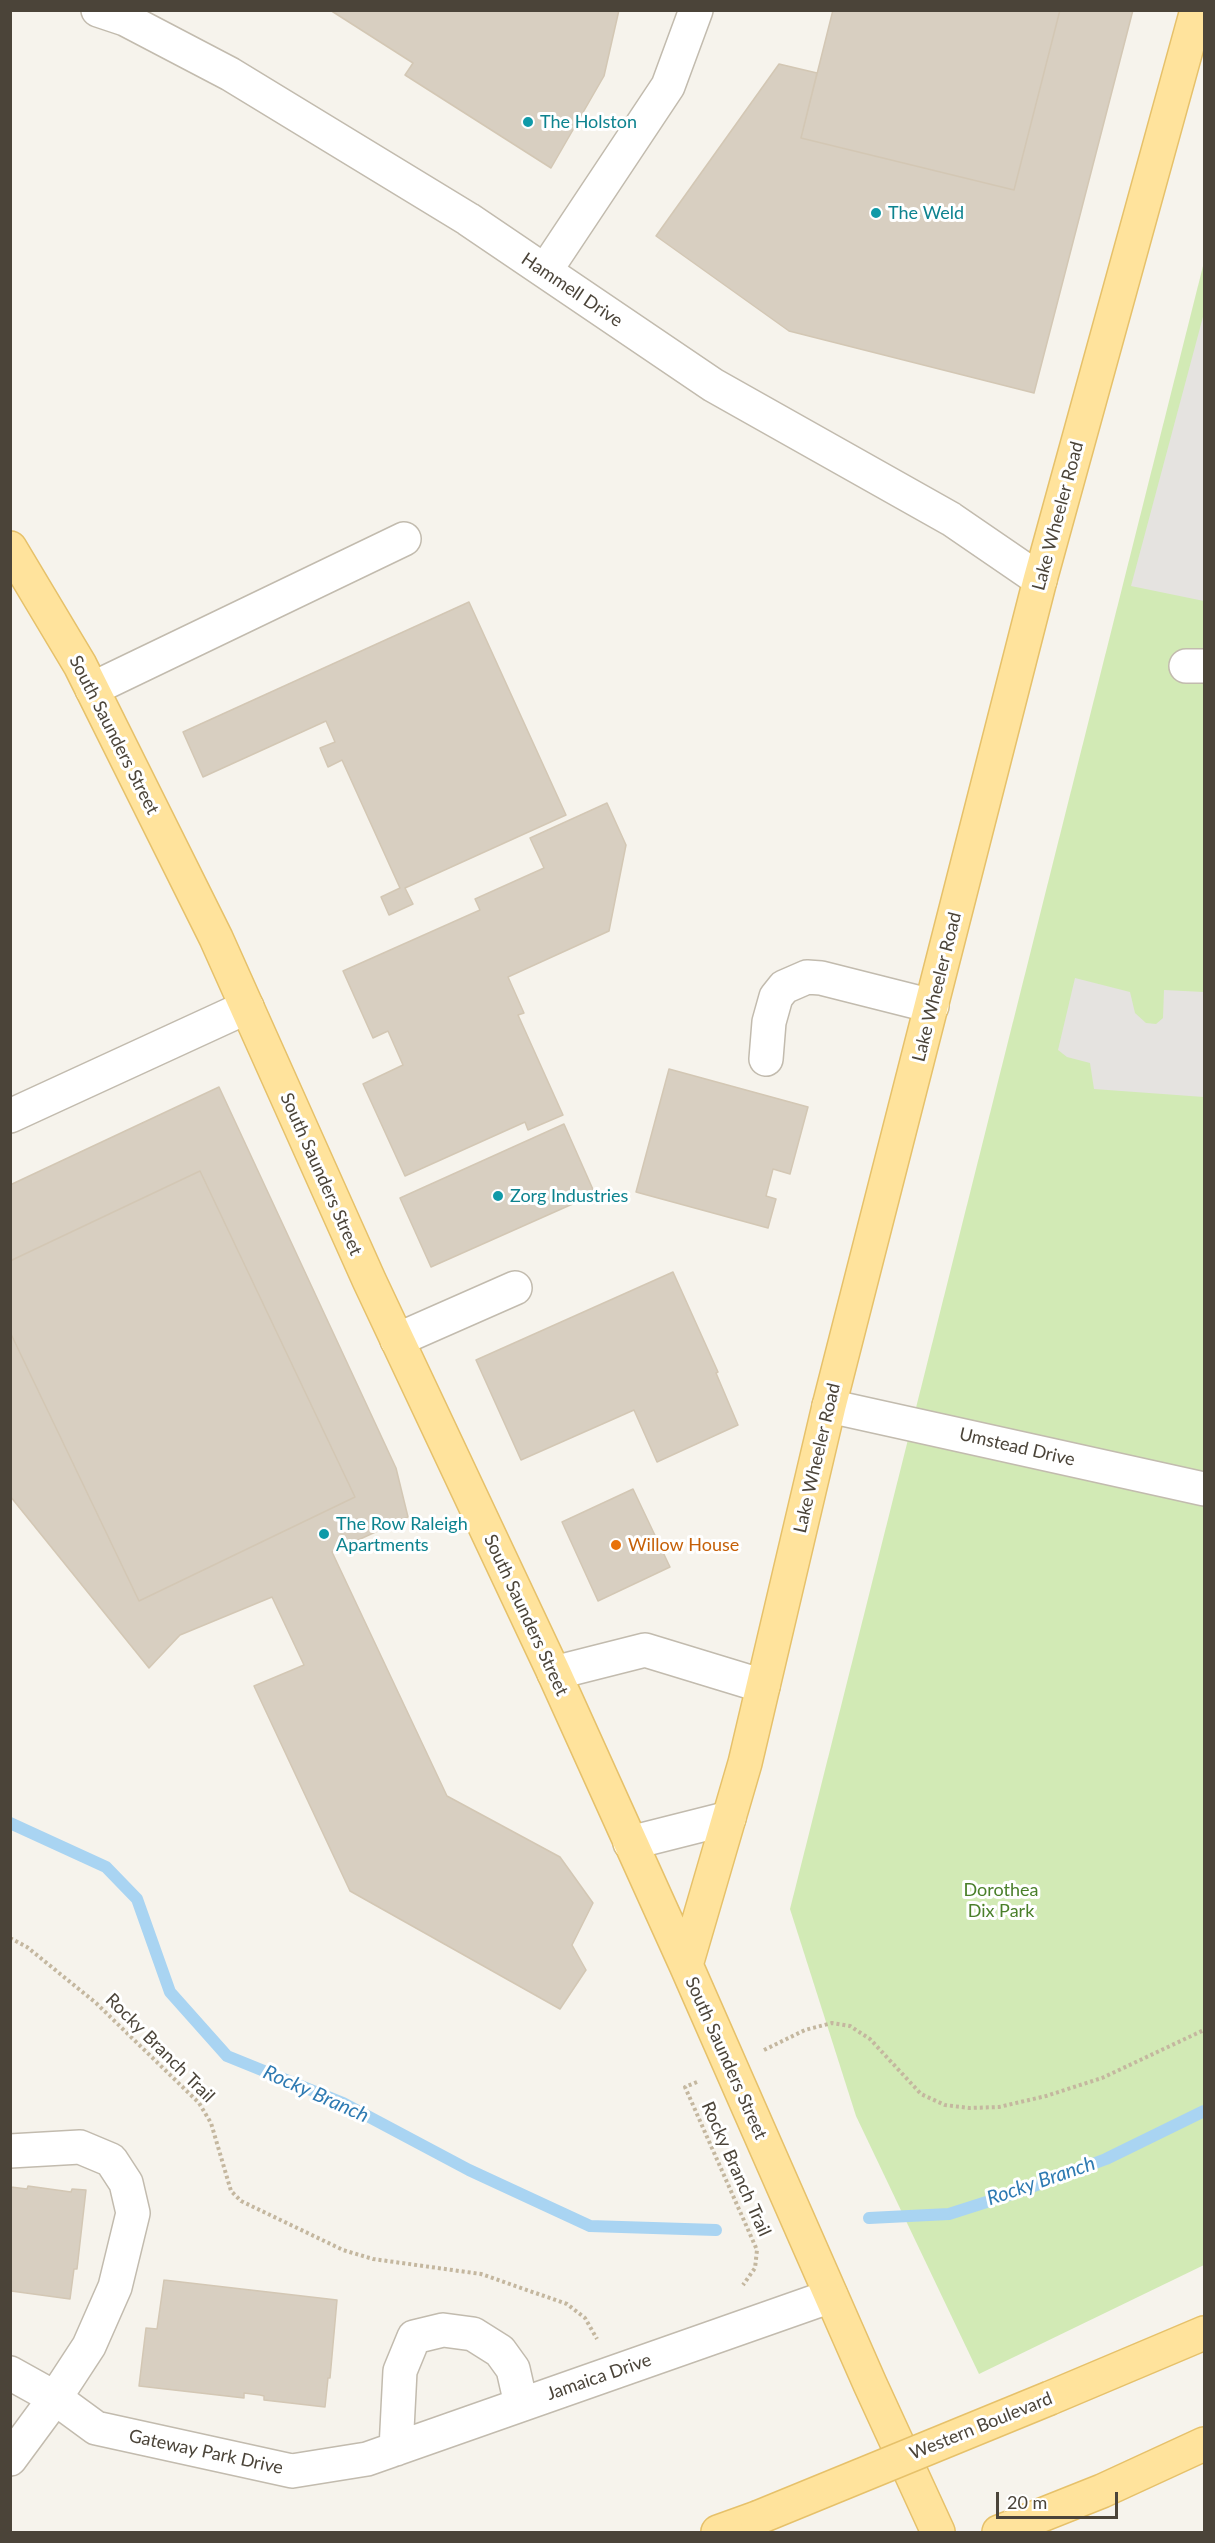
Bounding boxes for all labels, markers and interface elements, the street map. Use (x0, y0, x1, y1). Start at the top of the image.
place label: The Holston (540, 111, 637, 133)
marker: The Holston (521, 115, 535, 129)
place label: The Weld (888, 202, 964, 224)
marker: The Weld (869, 206, 883, 220)
street label: Hammell Drive (517, 248, 627, 332)
street label: Lake Wheeler Road (1028, 439, 1088, 593)
street label: South Saunders Street (65, 652, 163, 818)
street label: Lake Wheeler Road (908, 910, 966, 1064)
street label: South Saunders Street (275, 1089, 367, 1259)
place label: Zorg Industries (510, 1185, 628, 1207)
marker: Zorg Industries (491, 1189, 505, 1203)
street label: Lake Wheeler Road (789, 1381, 845, 1535)
street label: Umstead Drive (957, 1423, 1077, 1471)
place label: The Row Raleigh Apartments (336, 1513, 468, 1556)
marker: The Row Raleigh Apartments (317, 1527, 331, 1541)
street label: South Saunders Street (479, 1531, 573, 1699)
place label: Willow House (628, 1534, 739, 1556)
marker: Willow House (609, 1538, 623, 1552)
park label: Dorothea Dix Park (964, 1879, 1038, 1922)
street label: South Saunders Street (680, 1973, 772, 2143)
street label: Rocky Branch Trail (101, 1989, 219, 2107)
water label: Rocky Branch (260, 2060, 372, 2128)
street label: Rocky Branch Trail (697, 2098, 775, 2240)
water label: Rocky Branch (984, 2151, 1098, 2211)
street label: Jamaica Drive (544, 2349, 654, 2405)
street label: Western Boulevard (907, 2388, 1055, 2464)
street label: Gateway Park Drive (127, 2425, 285, 2479)
scale bar (999, 2480, 1120, 2518)
text: 20 m (1007, 2491, 1047, 2513)

